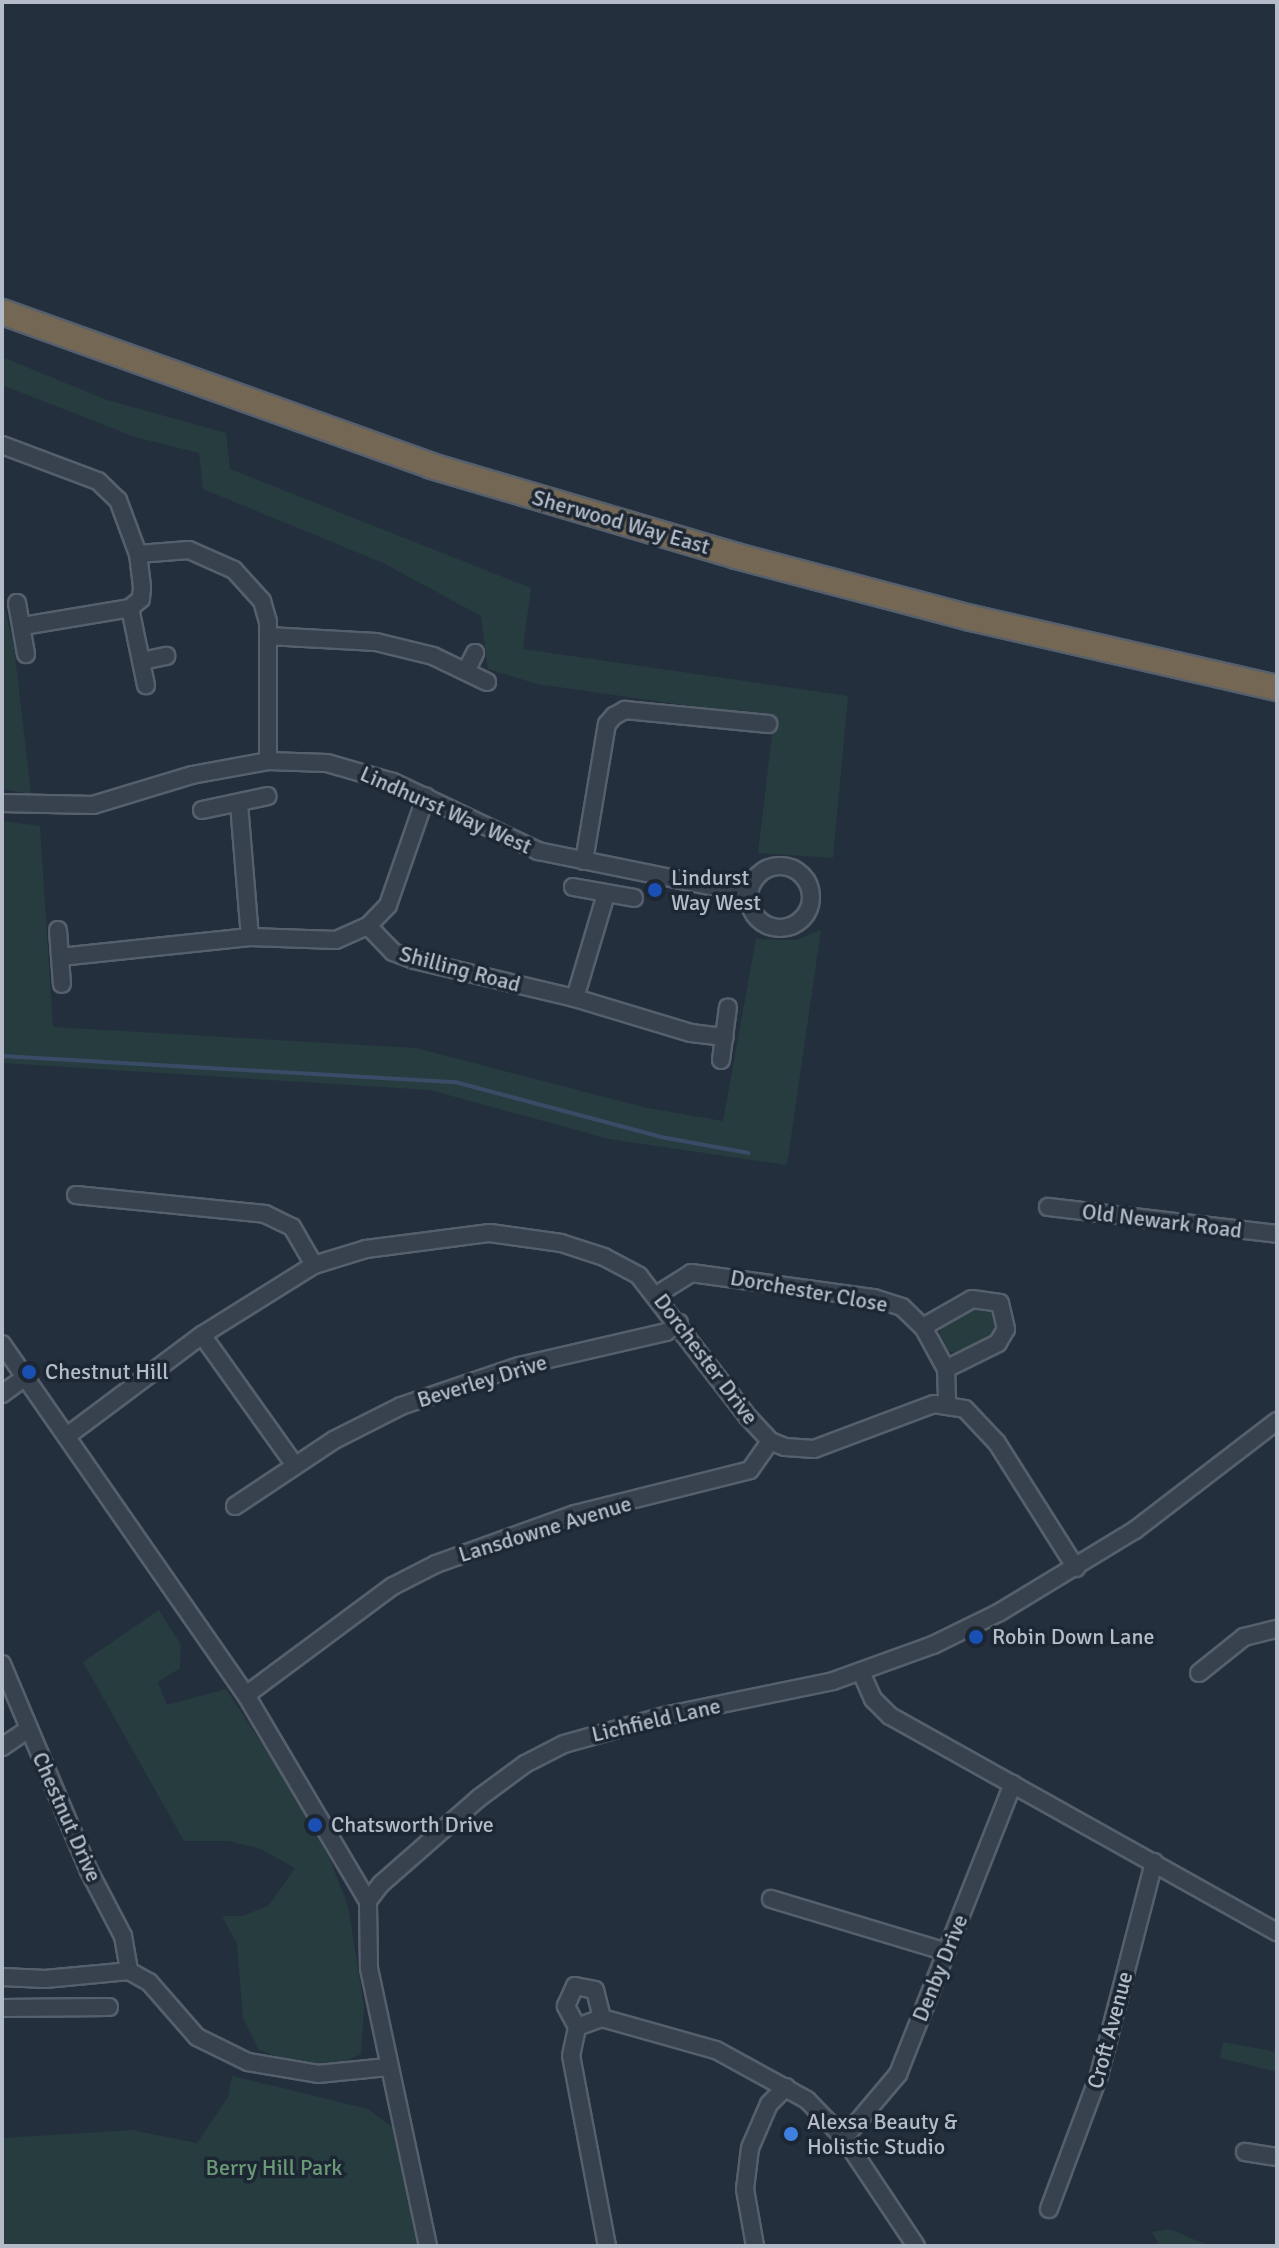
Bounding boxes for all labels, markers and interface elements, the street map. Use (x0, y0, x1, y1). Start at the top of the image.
street label: Sherwood Way East (529, 484, 713, 560)
street label: Lindhurst Way West (356, 760, 536, 860)
place label: Lindurst Way West (671, 864, 761, 916)
marker: Lindurst Way West (646, 881, 664, 899)
street label: Shilling Road (397, 940, 523, 998)
street label: Old Newark Road (1081, 1198, 1243, 1244)
street label: Dorchester Close (728, 1264, 890, 1318)
street label: Dorchester Drive (648, 1288, 764, 1430)
street label: Beverley Drive (414, 1349, 550, 1413)
place label: Chestnut Hill (45, 1359, 169, 1385)
marker: Chestnut Hill (20, 1363, 38, 1381)
street label: Lansdowne Avenue (455, 1490, 635, 1568)
place label: Robin Down Lane (992, 1624, 1154, 1650)
marker: Robin Down Lane (967, 1628, 985, 1646)
street label: Lichfield Lane (589, 1692, 723, 1748)
street label: Chestnut Drive (27, 1748, 107, 1886)
place label: Chatsworth Drive (331, 1812, 494, 1838)
marker: Chatsworth Drive (306, 1816, 324, 1834)
street label: Denby Drive (907, 1911, 973, 2025)
street label: Croft Avenue (1082, 1968, 1138, 2092)
place label: Alexsa Beauty & Holistic Studio (807, 2108, 957, 2160)
marker: Alexsa Beauty & Holistic Studio (782, 2125, 800, 2143)
park label: Berry Hill Park (206, 2155, 342, 2181)

